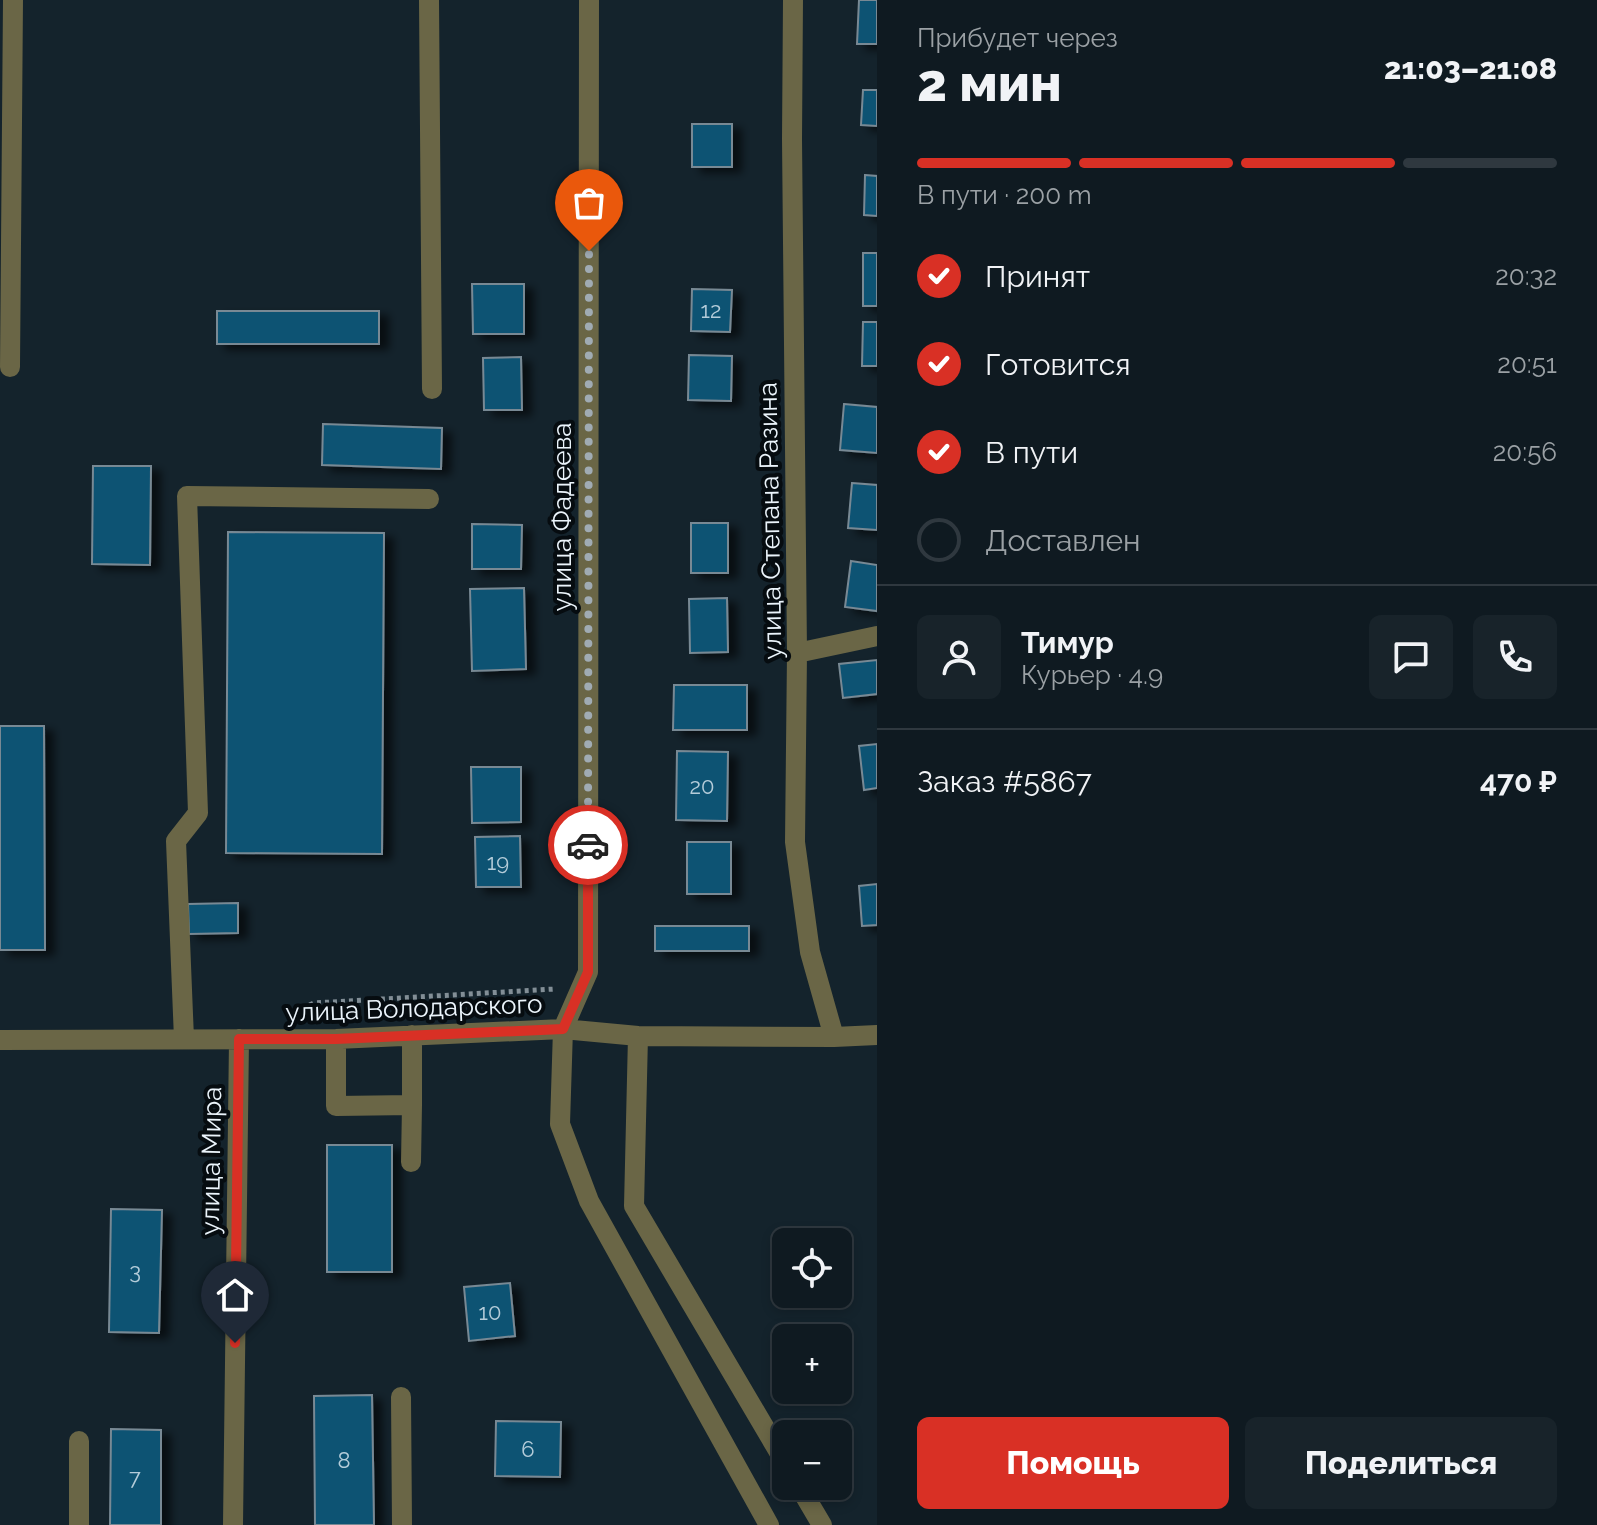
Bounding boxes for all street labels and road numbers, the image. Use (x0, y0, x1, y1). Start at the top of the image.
street label: улица Степана Разина (753, 382, 787, 660)
street label: улица Фадеева (547, 422, 577, 612)
street label: улица Володарского (285, 989, 543, 1027)
street label: улица Мира (195, 1086, 227, 1236)

